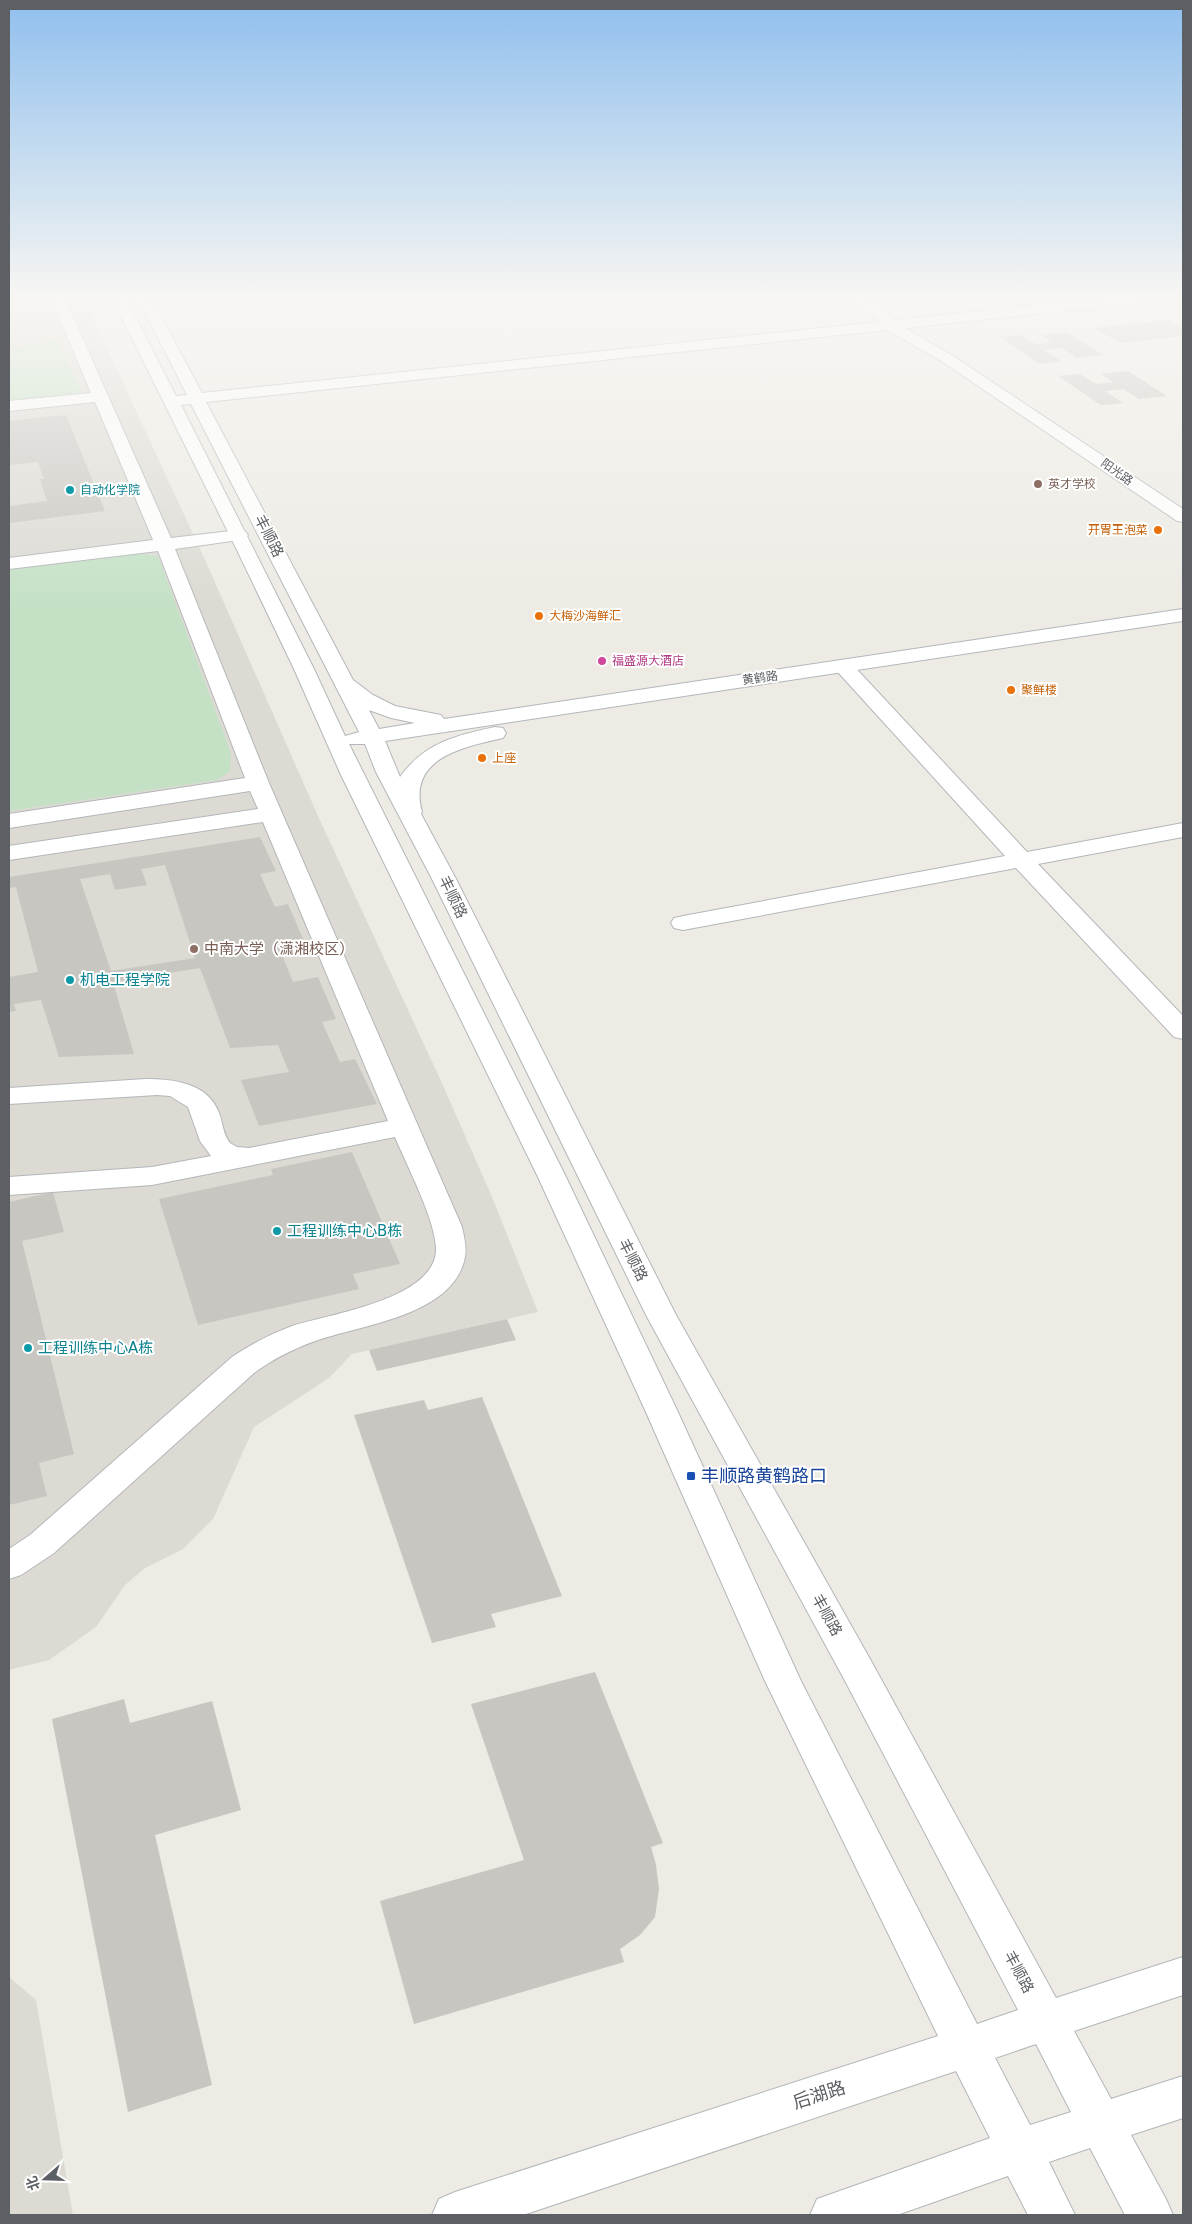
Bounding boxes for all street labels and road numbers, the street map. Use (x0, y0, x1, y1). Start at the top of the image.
street label: 阳光路 (1098, 456, 1136, 488)
street label: 丰顺路 (251, 512, 287, 560)
street label: 黄鹤路 (741, 669, 779, 687)
street label: 丰顺路 (435, 873, 471, 921)
street label: 丰顺路 (615, 1236, 651, 1284)
street label: 丰顺路 (808, 1591, 846, 1639)
street label: 丰顺路 (1000, 1948, 1038, 1996)
street label: 后湖路 (790, 2076, 848, 2113)

